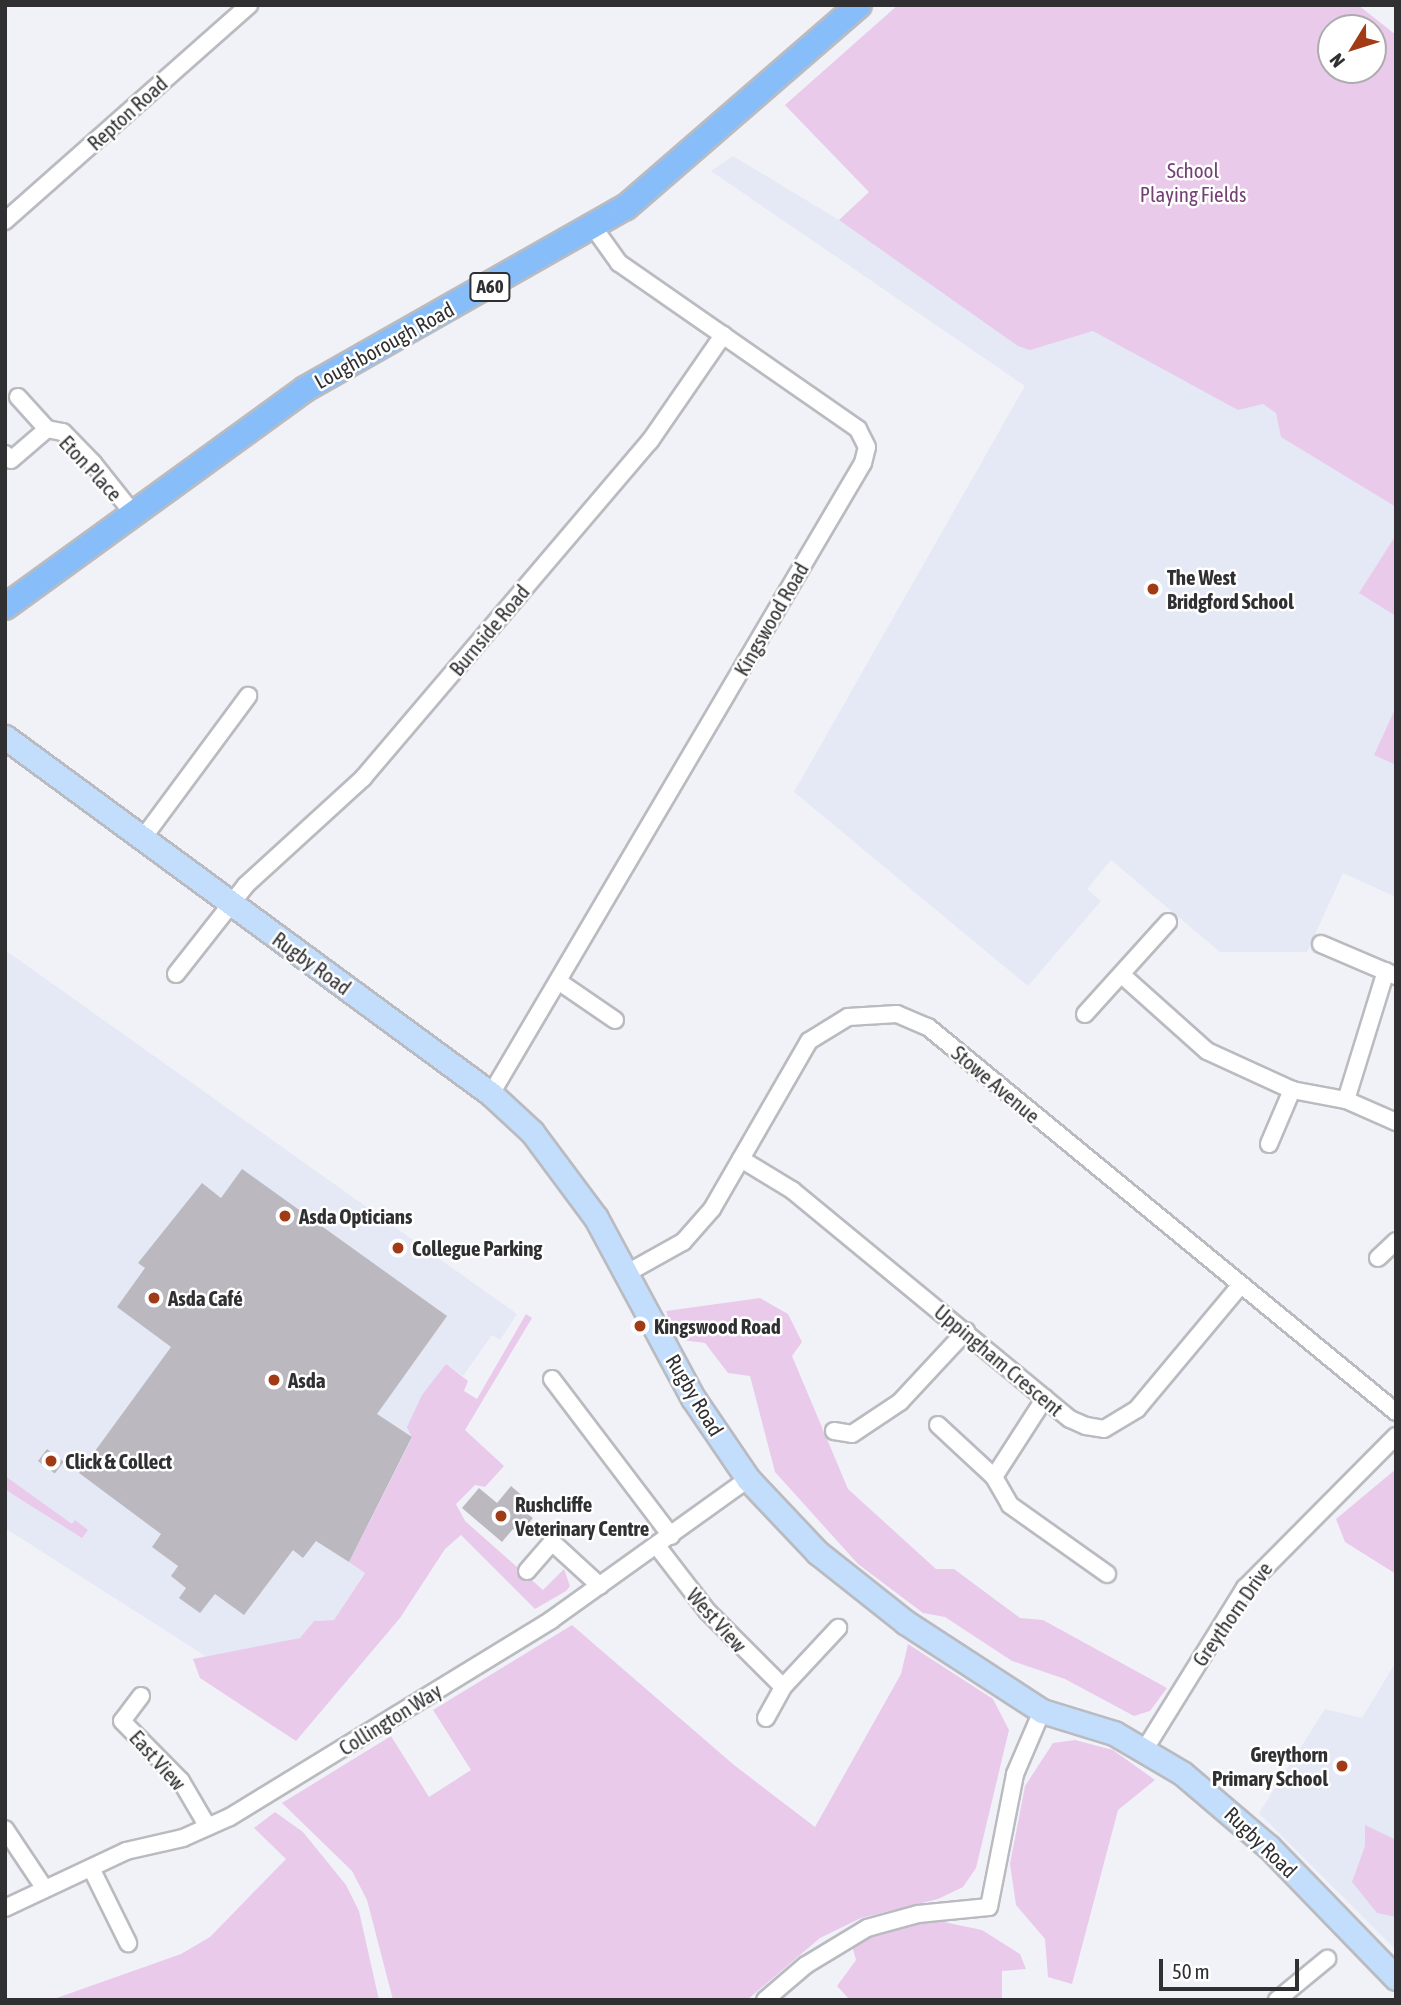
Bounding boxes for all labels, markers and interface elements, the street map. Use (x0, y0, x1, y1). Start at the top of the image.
north arrow (1317, 14, 1387, 84)
text: N (1325, 50, 1349, 72)
street label: Repton Road (82, 71, 172, 155)
park label: School Playing Fields (1140, 157, 1246, 207)
road number: A60 (469, 272, 511, 302)
street label: Loughborough Road (310, 296, 458, 394)
street label: Eton Place (54, 430, 128, 506)
street label: Kingswood Road (728, 558, 814, 680)
place label: The West Bridgford School (1167, 564, 1294, 614)
street label: Burnside Road (444, 579, 534, 681)
marker: The West Bridgford School (1145, 581, 1161, 597)
street label: Rugby Road (268, 926, 356, 1000)
street label: Stowe Avenue (947, 1040, 1045, 1128)
place label: Asda Opticians (299, 1203, 412, 1229)
marker: Asda Opticians (277, 1208, 293, 1224)
place label: Collegue Parking (412, 1235, 542, 1261)
marker: Collegue Parking (390, 1240, 406, 1256)
place label: Asda Café (168, 1285, 243, 1311)
marker: Asda Café (146, 1290, 162, 1306)
street label: Uppingham Crescent (929, 1299, 1069, 1421)
place label: Kingswood Road (654, 1313, 781, 1339)
marker: Kingswood Road (632, 1318, 648, 1334)
street label: Rugby Road (661, 1349, 729, 1441)
place label: Asda (288, 1367, 325, 1393)
marker: Asda (266, 1372, 282, 1388)
place label: Click & Collect (65, 1448, 172, 1474)
marker: Click & Collect (43, 1453, 59, 1469)
place label: Rushcliffe Veterinary Centre (515, 1491, 649, 1541)
marker: Rushcliffe Veterinary Centre (493, 1508, 509, 1524)
street label: Greythorn Drive (1187, 1557, 1277, 1671)
street label: West View (682, 1583, 752, 1657)
street label: Collington Way (334, 1678, 446, 1760)
street label: East View (125, 1725, 191, 1795)
place label: Greythorn Primary School (1212, 1741, 1328, 1791)
marker: Greythorn Primary School (1334, 1758, 1350, 1774)
street label: Rugby Road (1220, 1801, 1302, 1883)
scale bar (1163, 1946, 1303, 1990)
text: 50 m (1172, 1959, 1210, 1983)

